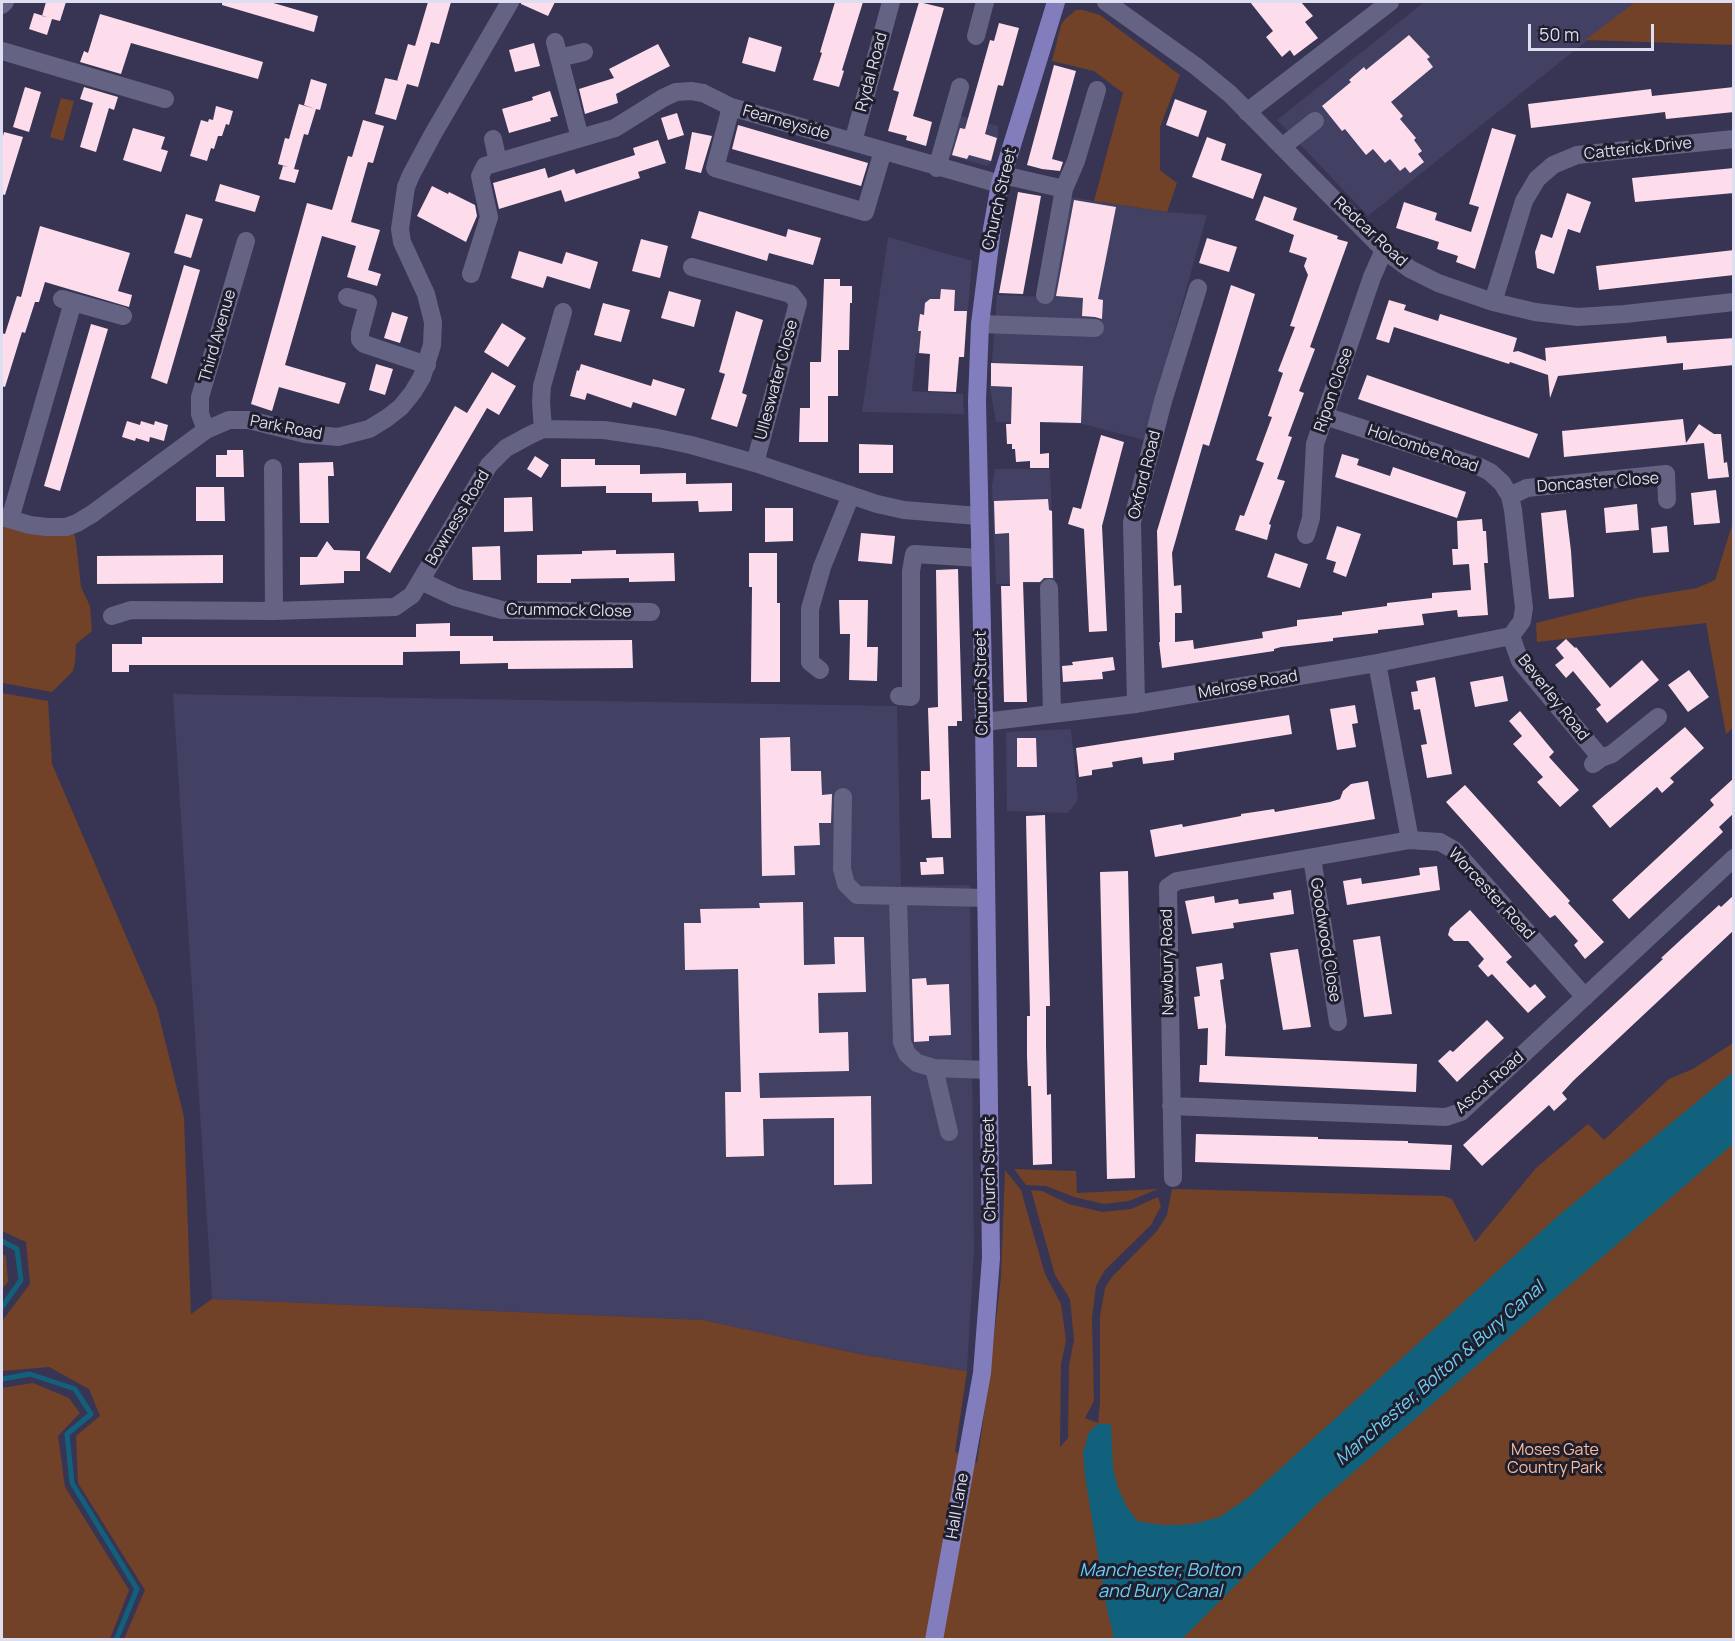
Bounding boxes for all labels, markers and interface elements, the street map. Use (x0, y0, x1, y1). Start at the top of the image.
scale bar (1531, 12, 1657, 50)
text: 50 m (1539, 22, 1579, 46)
street label: Rydal Road (852, 30, 892, 114)
street label: Fearneyside (740, 101, 832, 145)
street label: Catterick Drive (1583, 134, 1693, 164)
street label: Church Street (979, 146, 1021, 252)
street label: Redcar Road (1329, 193, 1411, 271)
street label: Third Avenue (196, 287, 240, 385)
street label: Ulleswater Close (752, 318, 802, 442)
street label: Ripon Close (1311, 345, 1357, 435)
street label: Park Road (248, 412, 324, 444)
street label: Holcombe Road (1365, 421, 1481, 477)
street label: Oxford Road (1125, 429, 1165, 521)
street label: Bowness Road (422, 467, 494, 569)
street label: Doncaster Close (1536, 469, 1660, 497)
street label: Crummock Close (506, 600, 632, 622)
street label: Church Street (971, 631, 993, 735)
street label: Beverley Road (1513, 651, 1593, 745)
street label: Melrose Road (1197, 667, 1299, 703)
street label: Worcester Road (1444, 844, 1538, 944)
street label: Goodwood Close (1306, 876, 1344, 1004)
street label: Newbury Road (1157, 909, 1179, 1015)
street label: Ascot Road (1452, 1048, 1528, 1118)
street label: Church Street (979, 1117, 1001, 1221)
water label: Manchester, Bolton & Bury Canal (1331, 1278, 1549, 1470)
park label: Moses Gate Country Park (1507, 1441, 1603, 1479)
street label: Hall Lane (943, 1472, 973, 1540)
water label: Manchester, Bolton and Bury Canal (1079, 1560, 1241, 1602)

